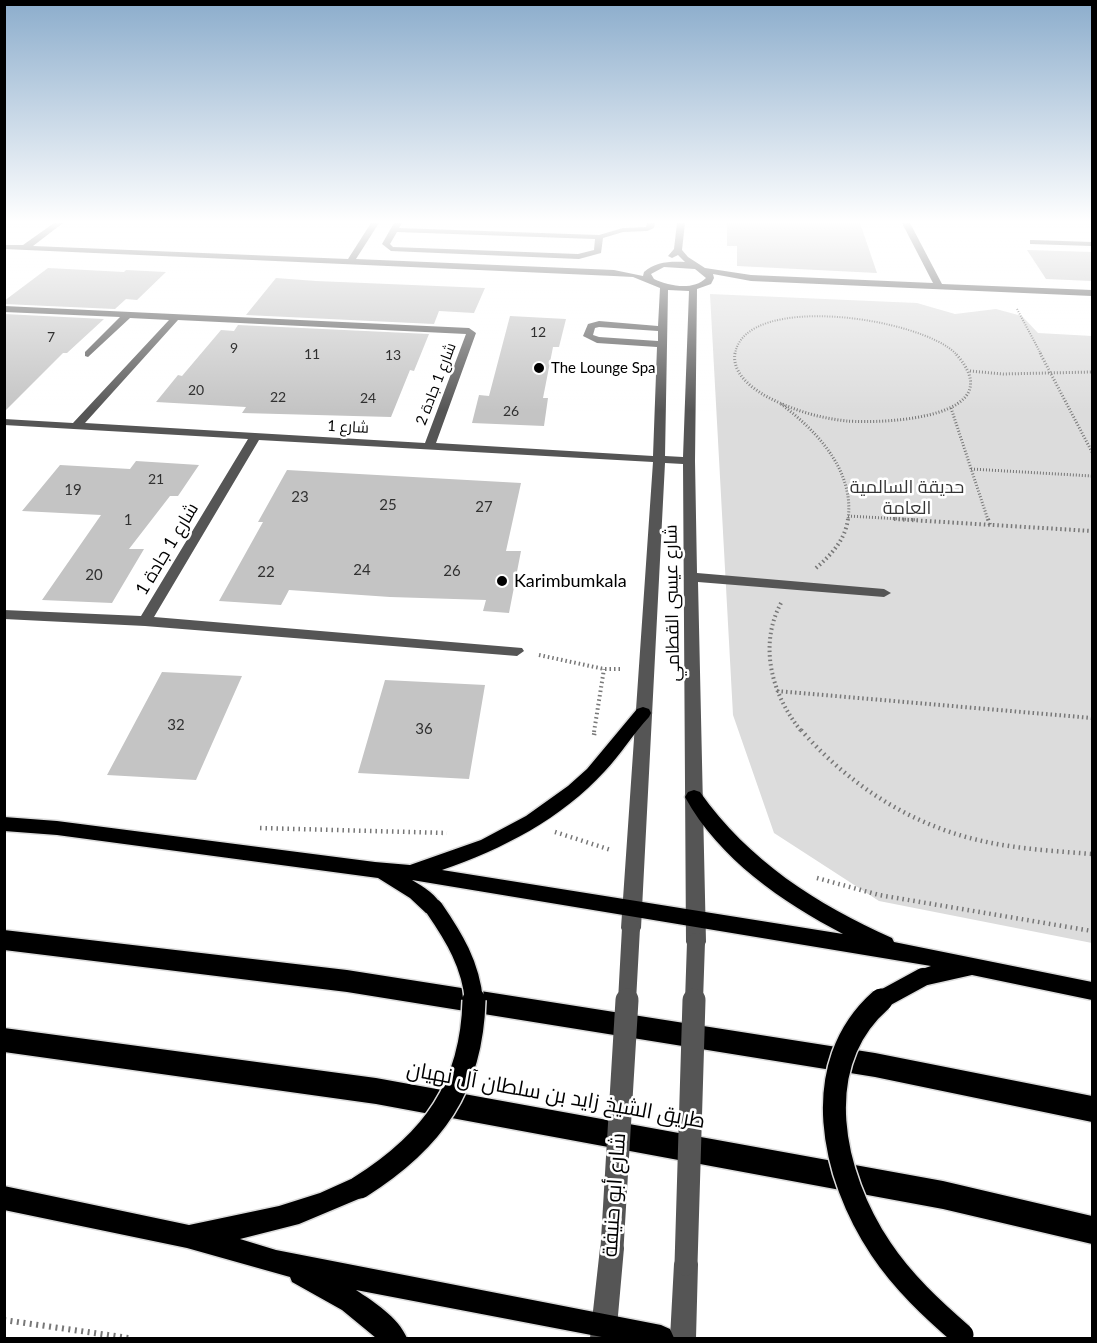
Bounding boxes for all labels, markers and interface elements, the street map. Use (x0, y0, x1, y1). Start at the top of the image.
house number: 12 (530, 324, 546, 340)
house number: 7 (47, 329, 55, 345)
house number: 9 (230, 340, 238, 356)
street label: شارع 1 جادة 2 (412, 340, 460, 428)
house number: 11 (304, 346, 320, 362)
house number: 13 (385, 347, 401, 363)
place label: The Lounge Spa (551, 359, 656, 377)
marker: The Lounge Spa (532, 361, 546, 375)
house number: 20 (188, 382, 204, 398)
house number: 22 (270, 389, 286, 405)
house number: 24 (360, 390, 376, 406)
house number: 26 (503, 403, 519, 419)
street label: شارع 1 (327, 417, 369, 437)
house number: 21 (148, 471, 164, 487)
park label: حديقة السالمية العامة (850, 476, 964, 518)
house number: 19 (64, 481, 82, 499)
house number: 23 (291, 488, 309, 506)
house number: 25 (379, 496, 397, 514)
house number: 27 (475, 498, 493, 516)
street label: شارع 1 جادة 1 (131, 499, 203, 599)
house number: 1 (124, 511, 132, 529)
street label: شارع عيسى القطامي (660, 524, 684, 682)
house number: 24 (353, 561, 371, 579)
house number: 26 (443, 562, 461, 580)
house number: 22 (257, 563, 275, 581)
house number: 20 (85, 566, 103, 584)
place label: Karimbumkala (514, 570, 627, 592)
marker: Karimbumkala (495, 574, 509, 588)
house number: 32 (167, 716, 185, 734)
house number: 36 (415, 720, 433, 738)
street label: طريق الشيخ زايد بن سلطان آل نهيان (405, 1056, 707, 1134)
street label: شارع أبو حنيفة (597, 1132, 631, 1258)

